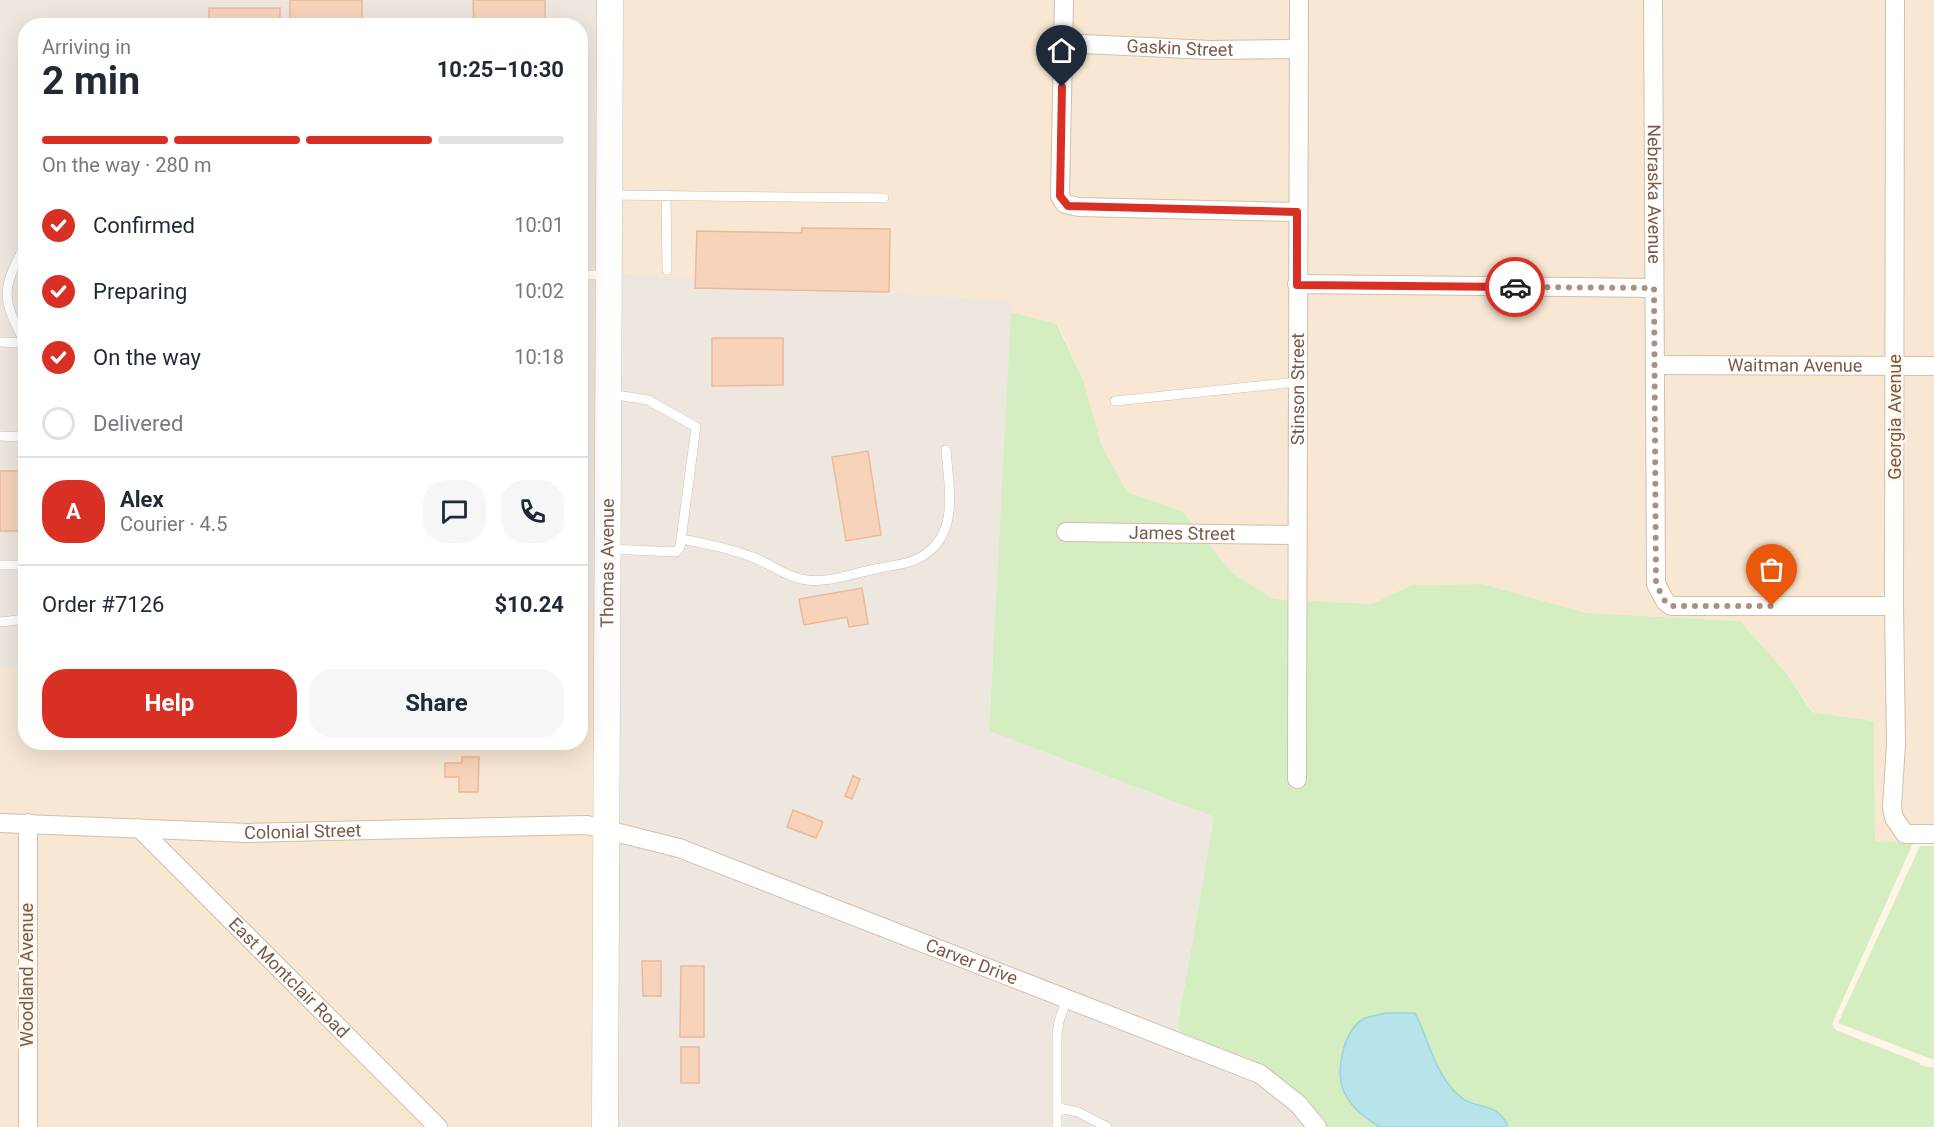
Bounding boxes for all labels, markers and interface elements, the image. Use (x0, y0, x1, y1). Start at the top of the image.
pin (1036, 25, 1087, 87)
icon: home (1045, 34, 1078, 67)
text: Arriving in (42, 35, 131, 59)
street label: Gaskin Street (1126, 35, 1233, 60)
text: 10:25–10:30 (437, 57, 564, 82)
text: 2 min (42, 58, 140, 104)
street label: Nebraska Avenue (1644, 124, 1665, 264)
text: On the way · 280 m (42, 153, 211, 177)
icon: check (42, 209, 75, 242)
text: Confirmed (93, 213, 195, 238)
text: 10:01 (514, 213, 564, 237)
courier (1485, 257, 1545, 317)
icon: car (1499, 271, 1532, 304)
icon: check (42, 275, 75, 308)
text: Preparing (93, 279, 187, 304)
text: 10:02 (514, 279, 564, 303)
street label: Stinson Street (1287, 333, 1308, 445)
icon: check (42, 341, 75, 374)
text: On the way (93, 345, 201, 370)
text: 10:18 (514, 345, 564, 369)
street label: Waitman Avenue (1728, 354, 1862, 376)
street label: Georgia Avenue (1884, 354, 1905, 480)
text: Delivered (93, 411, 183, 436)
button: chat (423, 480, 486, 543)
button: phone (501, 480, 564, 543)
text: Alex (120, 487, 164, 512)
street label: Thomas Avenue (596, 498, 618, 628)
text: A (66, 499, 81, 524)
text: Courier · 4.5 (120, 512, 227, 536)
street label: James Street (1129, 522, 1235, 544)
pin (1746, 544, 1797, 606)
icon: bag (1755, 553, 1788, 586)
text: Order #7126 (42, 592, 164, 617)
text: $10.24 (495, 592, 564, 617)
button: Help (42, 669, 297, 738)
button: Share (309, 669, 564, 738)
street label: Colonial Street (244, 819, 362, 843)
street label: Woodland Avenue (16, 903, 37, 1047)
street label: East Montclair Road (225, 913, 354, 1042)
street label: Carver Drive (923, 934, 1021, 989)

